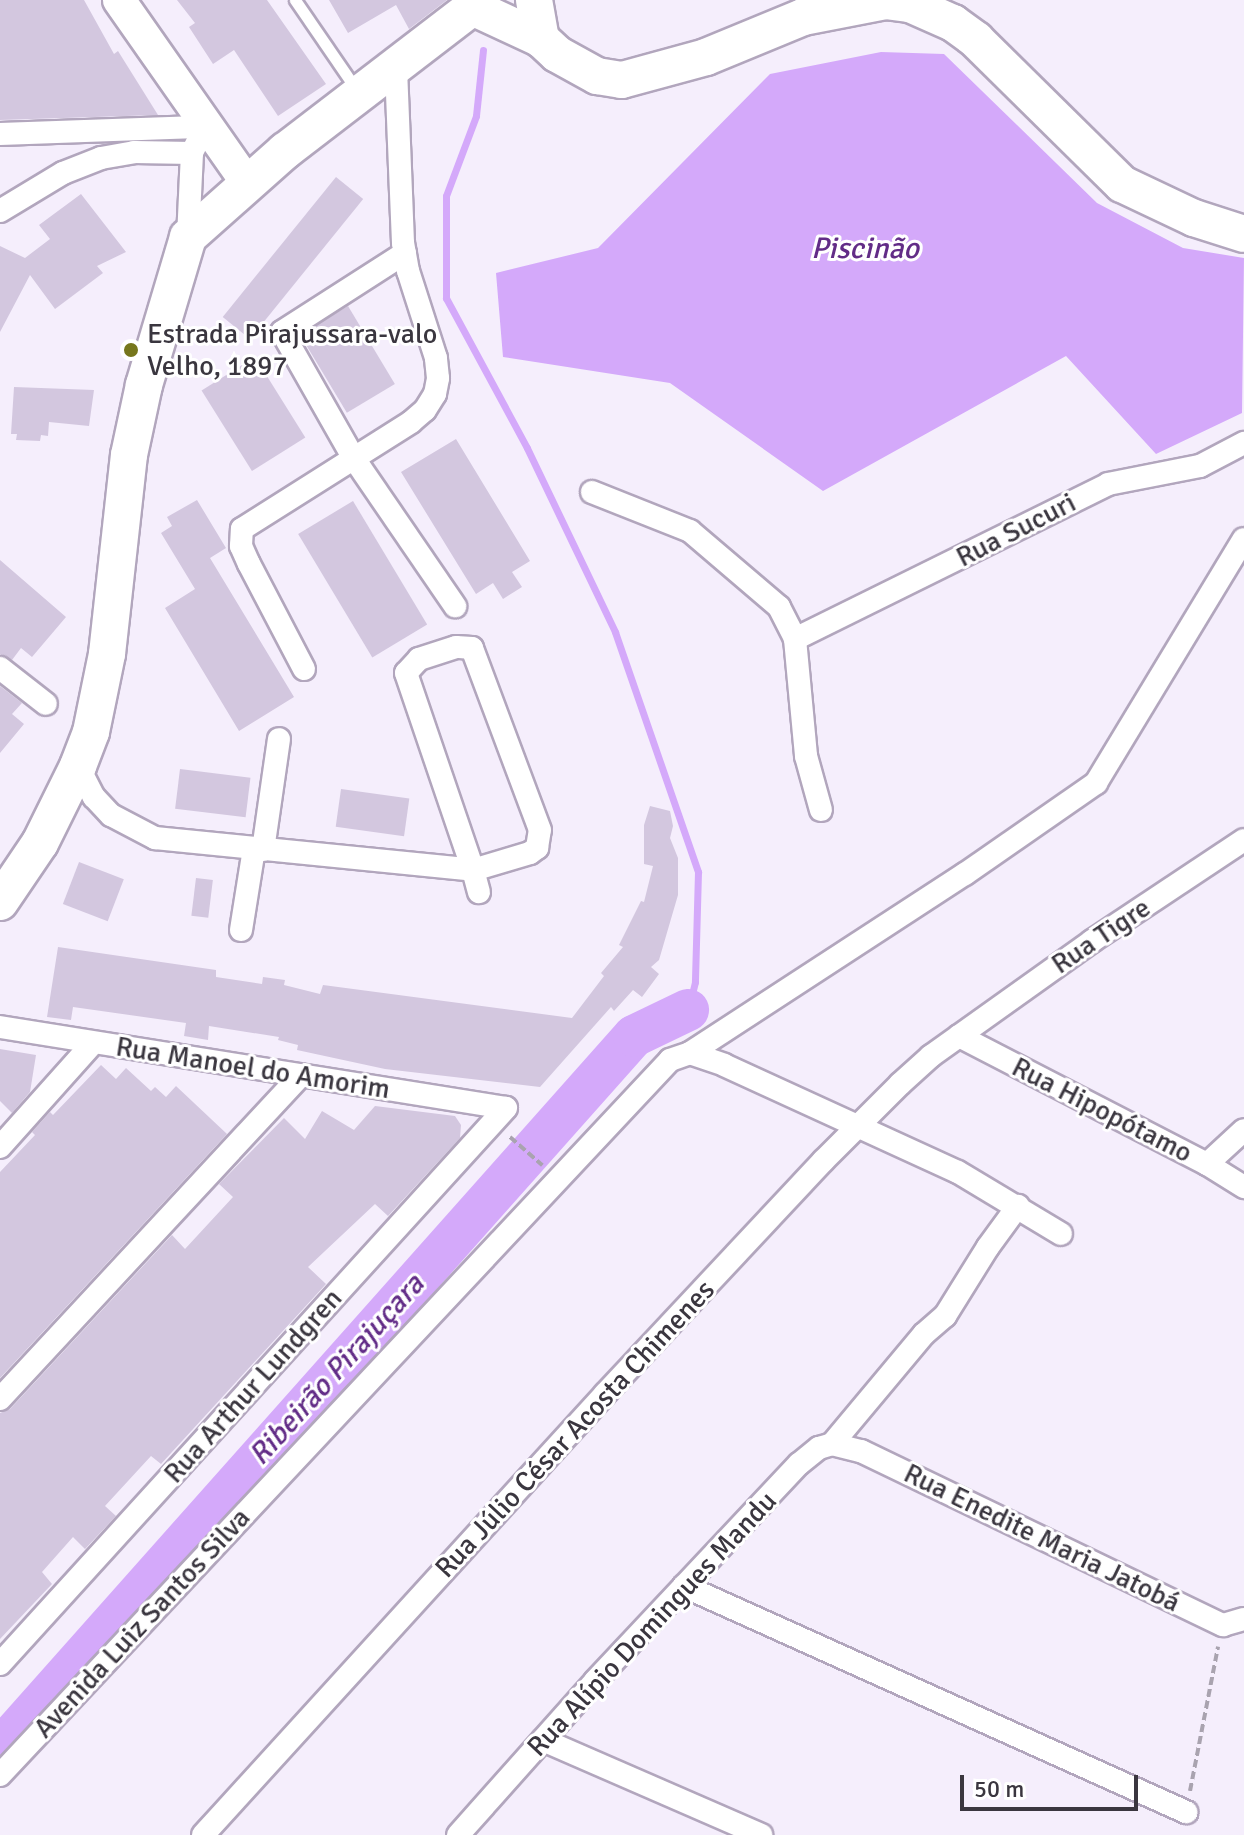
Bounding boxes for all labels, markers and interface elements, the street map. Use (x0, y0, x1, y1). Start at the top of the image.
water label: Piscinão (811, 231, 919, 267)
place label: Estrada Pirajussara-valo Velho, 1897 (147, 317, 437, 383)
marker: Estrada Pirajussara-valo Velho, 1897 (122, 341, 140, 359)
street label: Rua Sucuri (951, 486, 1081, 574)
street label: Rua Tigre (1045, 891, 1157, 981)
street label: Rua Manoel do Amorim (113, 1030, 393, 1106)
street label: Rua Hipopótamo (1006, 1050, 1198, 1170)
water label: Ribeirão Pirajuçara (242, 1267, 432, 1473)
street label: Rua Júlio César Acosta Chimenes (428, 1273, 722, 1585)
street label: Rua Arthur Lundgren (157, 1282, 349, 1490)
street label: Rua Enedite Maria Jatobá (898, 1456, 1186, 1620)
street label: Rua Alípio Domingues Mandu (520, 1485, 784, 1763)
street label: Avenida Luiz Santos Silva (27, 1501, 257, 1745)
scale bar (964, 1759, 1142, 1809)
text: 50 m (974, 1774, 1024, 1804)

